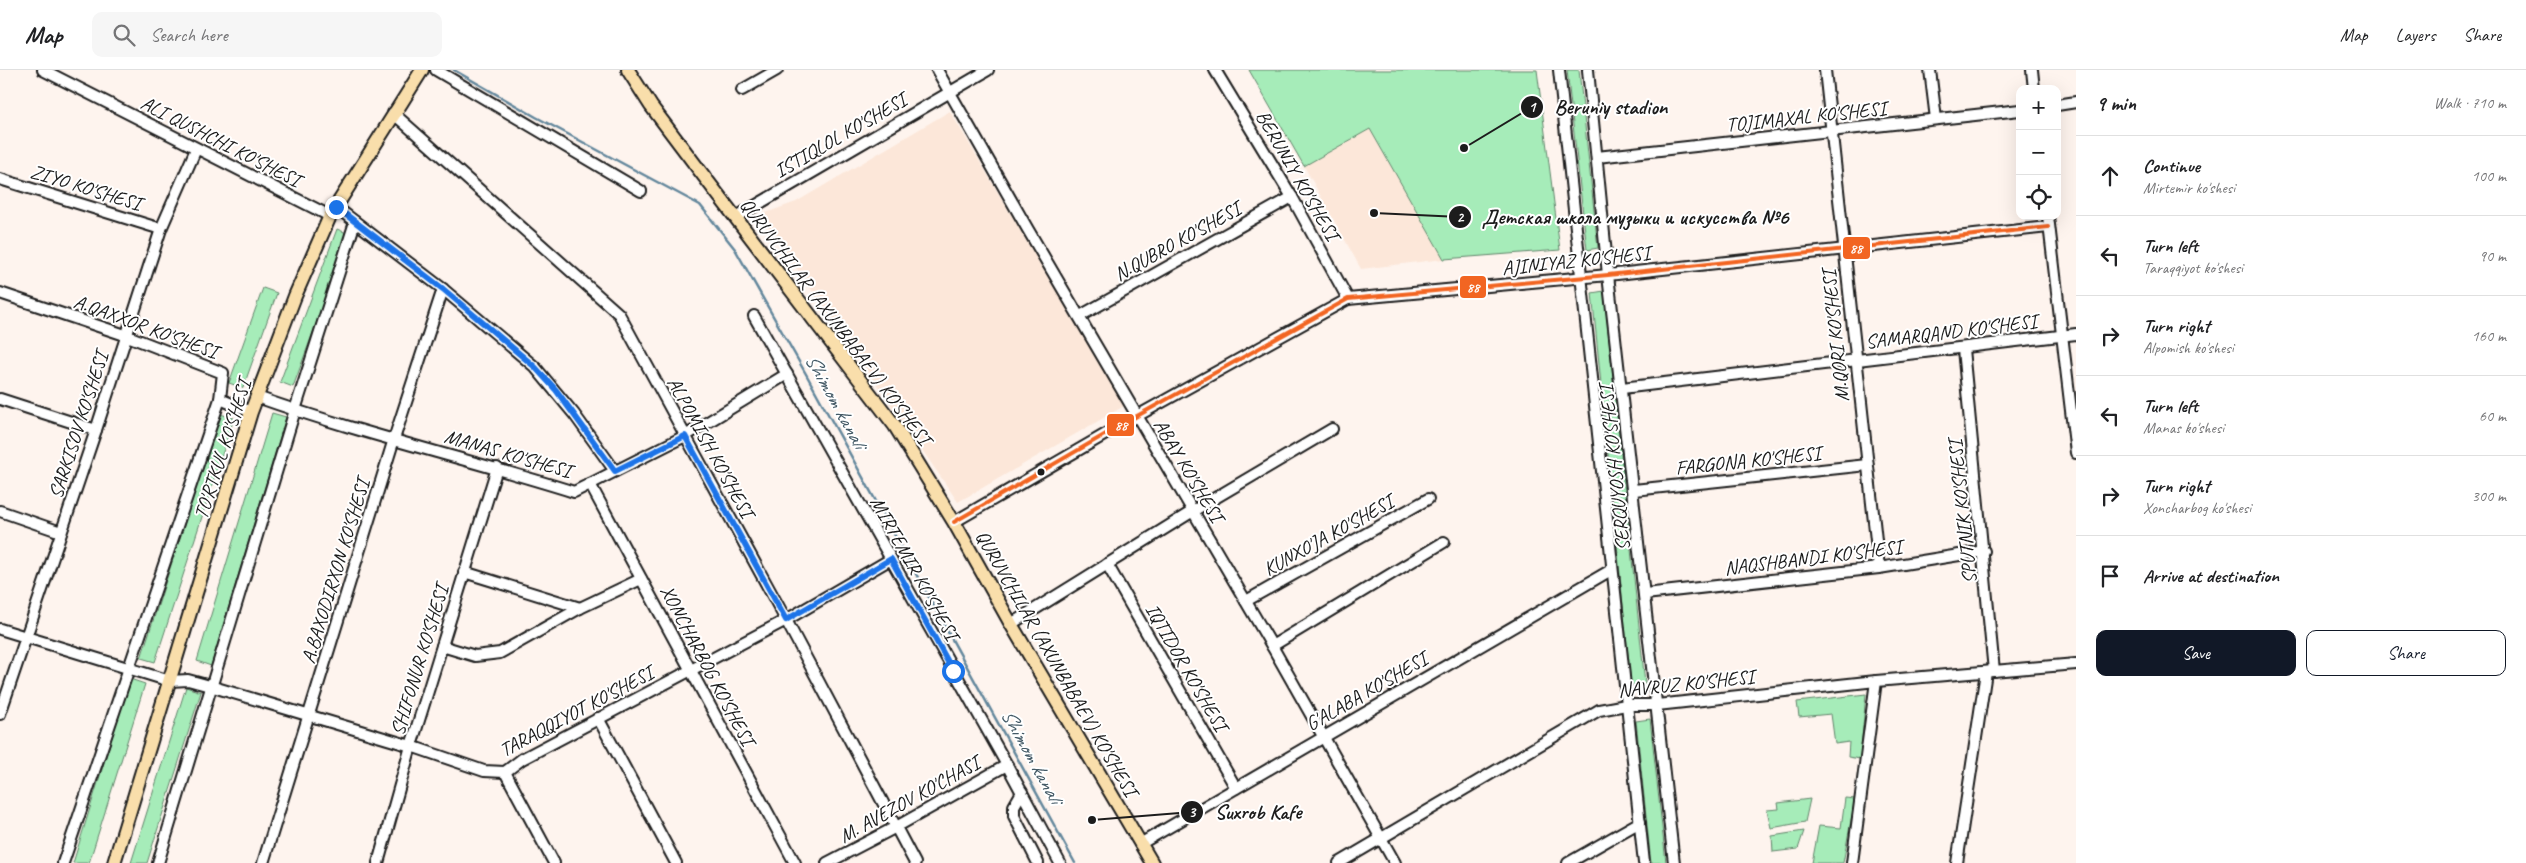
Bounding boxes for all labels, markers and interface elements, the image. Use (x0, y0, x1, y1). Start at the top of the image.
search box (92, 12, 442, 57)
text: Map (25, 20, 62, 50)
icon: search (110, 21, 138, 49)
text: Search here (150, 23, 228, 47)
text: Map (2340, 24, 2368, 46)
text: Layers (2396, 24, 2435, 46)
text: Share (2463, 24, 2501, 46)
street label: ISTIQLOL KO'SHESI (770, 85, 914, 183)
map controls (2016, 85, 2061, 220)
button: + (2016, 85, 2061, 130)
callout: Beruniy stadion (1520, 89, 1677, 125)
street label: ALI QUSHCHI KO'SHESI (137, 90, 308, 194)
text: 9 min (2096, 90, 2136, 116)
text: Walk · 710 m (2434, 93, 2506, 113)
text: Beruniy stadion (1555, 94, 1669, 120)
street label: TOJIMAXAL KO'SHESI (1725, 95, 1891, 137)
text: 1 (1529, 98, 1538, 117)
street label: BERUNIY KO'SHESI (1250, 106, 1347, 248)
button: − (2016, 130, 2061, 175)
text: Continue (2143, 154, 2200, 178)
street label: ZIYO KO'SHESI (28, 159, 148, 217)
icon: ahead (2096, 162, 2124, 190)
text: 100 m (2472, 166, 2506, 186)
button: locate (2016, 175, 2061, 220)
text: Mirtemir ko'shesi (2143, 178, 2235, 198)
street label: QURUVCHILAR (AXUNBABAEV) KO'SHESI (734, 193, 939, 453)
street label: N.QUBRO KO'SHESI (1110, 194, 1248, 287)
route end (325, 196, 348, 219)
callout: Детская школа музыки и искусства №6 (1448, 199, 1797, 235)
text: Детская школа музыки и искусства №6 (1482, 204, 1790, 231)
text: 2 (1457, 208, 1465, 227)
text: Turn left (2143, 234, 2198, 258)
line badge: 88 (1842, 236, 1871, 260)
street label: AJINIYAZ KO'SHESI (1501, 240, 1655, 281)
text: 88 (1850, 240, 1864, 257)
icon: left (2096, 242, 2124, 270)
text: 90 m (2479, 246, 2506, 266)
text: Taraqqiyot ko'shesi (2143, 258, 2243, 278)
street label: M.QORI KO'SHESI (1816, 265, 1855, 403)
line badge: 88 (1459, 275, 1487, 299)
text: 88 (1467, 279, 1481, 296)
street label: A.QAXXOR KO'SHESI (70, 289, 225, 365)
street label: SAMARQAND KO'SHESI (1864, 308, 2042, 354)
text: Turn right (2143, 314, 2210, 338)
icon: right (2096, 322, 2124, 350)
text: 160 m (2472, 326, 2506, 346)
text: Alpomish ko'shesi (2143, 338, 2234, 358)
street label: SARKISOV KO'SHESI (43, 345, 115, 502)
water label: Shimom kanali (799, 349, 875, 457)
street label: TO'RTKUL KO'SHESI (188, 372, 258, 522)
street label: ALPOMISH KO'SHESI (662, 373, 761, 525)
street label: SERQUYOSH KO'SHESI (1593, 380, 1636, 552)
text: Turn left (2143, 394, 2198, 418)
icon: left (2096, 402, 2124, 430)
text: 60 m (2479, 406, 2506, 426)
line badge: 88 (1106, 413, 1135, 437)
street label: ABAY KO'SHESI (1148, 414, 1231, 530)
text: 88 (1115, 417, 1129, 434)
text: Manas ko'shesi (2143, 418, 2224, 438)
street label: MANAS KO'SHESI (442, 423, 578, 485)
street label: SPUTNIK KO'SHESI (1942, 435, 1982, 585)
street label: FARGONA KO'SHESI (1674, 440, 1826, 481)
unlabelled marker (1036, 467, 1046, 477)
street label: A.BAXODIRXON KO'SHESI (296, 472, 377, 666)
text: Turn right (2143, 474, 2210, 498)
icon: right (2096, 482, 2124, 510)
text: 300 m (2472, 486, 2506, 506)
street label: KUNXO'JA KO'SHESI (1259, 487, 1401, 582)
street label: MIRTEMIR KO'SHESI (865, 492, 966, 648)
text: Xoncharbog ko'shesi (2143, 498, 2251, 518)
street label: QURUVCHILAR (AXUNBABAEV) KO'SHESI (970, 526, 1145, 804)
street label: NAQSHBANDI KO'SHESI (1723, 534, 1907, 581)
icon: arrive (2096, 562, 2124, 590)
text: Arrive at destination (2143, 564, 2279, 588)
street label: SHIFONUR KO'SHESI (385, 578, 455, 738)
street label: XONCHARBOG KO'SHESI (655, 581, 762, 753)
street label: IQTIDOR KO'SHESI (1140, 599, 1235, 739)
button: Save (2096, 630, 2296, 676)
button: Share (2306, 630, 2506, 676)
street label: G'ALABA KO'SHESI (1301, 645, 1435, 736)
street label: TARAQQIYOT KO'SHESI (495, 658, 661, 763)
route start (942, 660, 965, 683)
street label: NAVRUZ KO'SHESI (1617, 663, 1759, 703)
water label: Shimom kanali (995, 704, 1071, 812)
street label: M. AVEZOV KO'CHASI (834, 748, 987, 848)
callout: Suxrob Kafe (1180, 794, 1312, 830)
text: Suxrob Kafe (1215, 799, 1303, 825)
text: 3 (1189, 803, 1197, 822)

